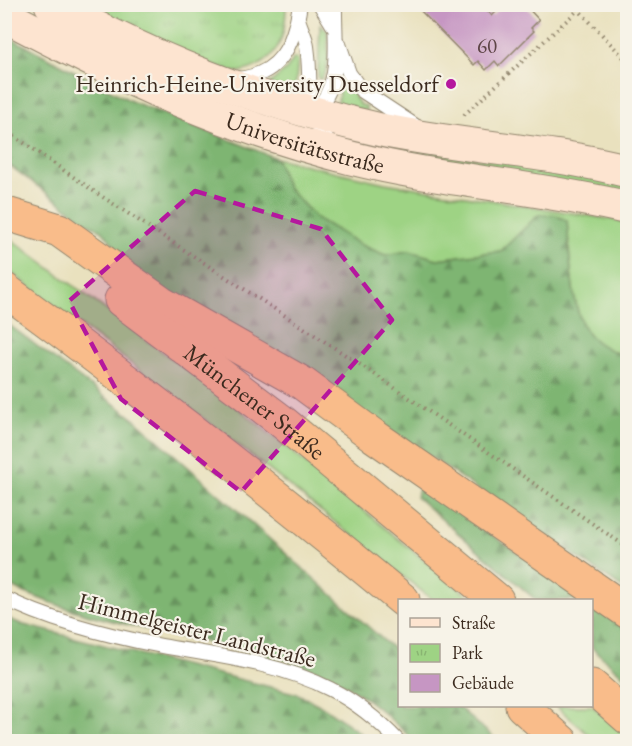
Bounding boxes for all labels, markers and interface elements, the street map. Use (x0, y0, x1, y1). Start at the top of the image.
house number: 60 (477, 32, 497, 59)
place label: Heinrich-Heine-University Duesseldorf (75, 68, 442, 99)
marker: Heinrich-Heine-University Duesseldorf (444, 77, 458, 91)
street label: Universitätsstraße (221, 104, 387, 180)
street label: Münchener Straße (178, 337, 332, 466)
street label: Himmelgeister Landstraße (75, 585, 319, 674)
legend (398, 599, 593, 707)
text: Straße (452, 611, 495, 634)
text: Park (452, 641, 483, 664)
text: Gebäude (452, 671, 514, 694)

